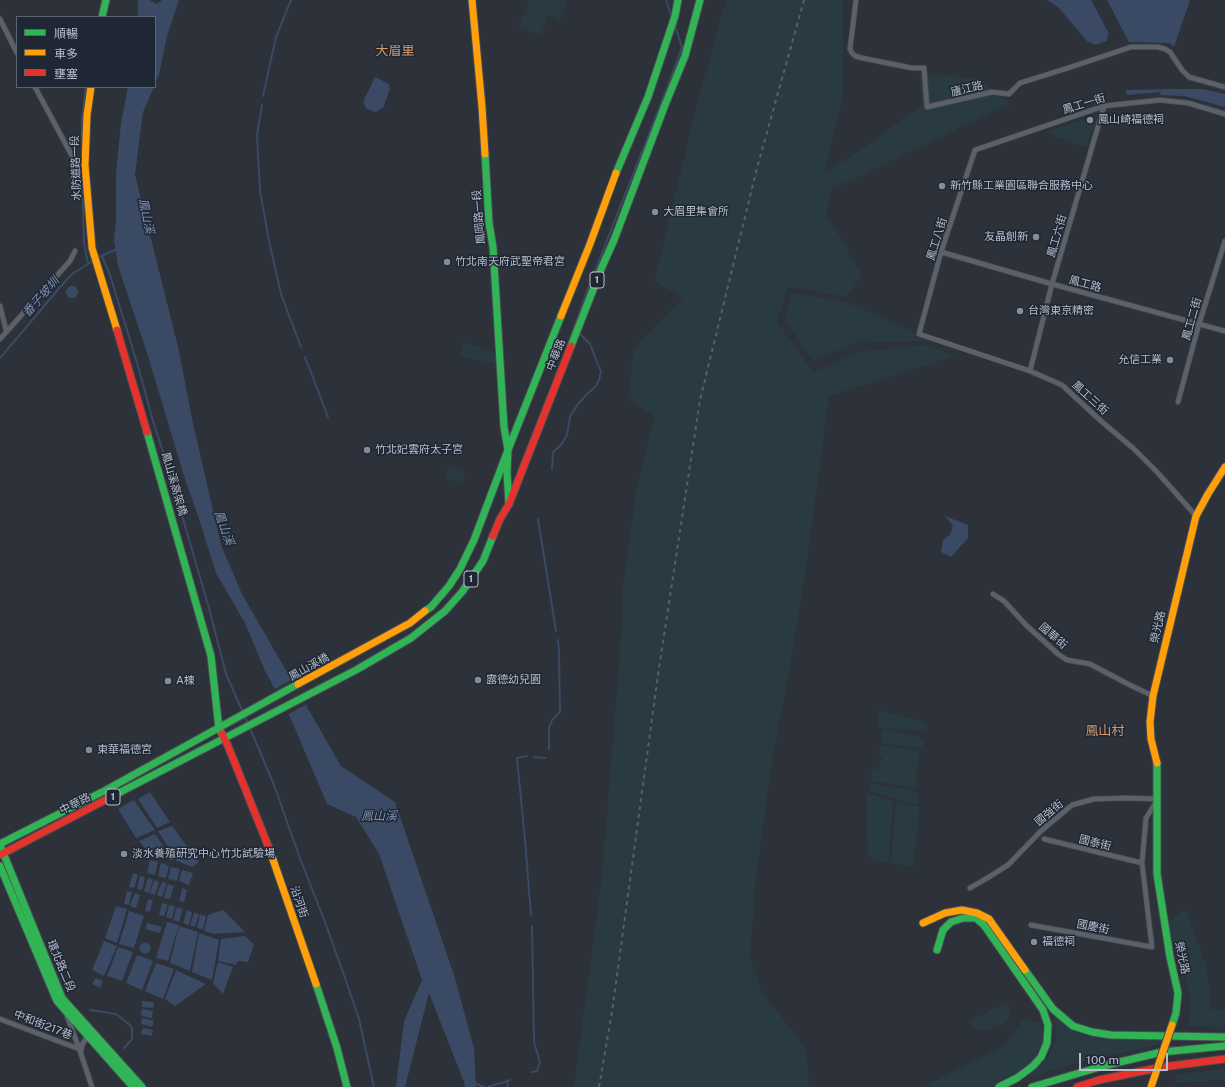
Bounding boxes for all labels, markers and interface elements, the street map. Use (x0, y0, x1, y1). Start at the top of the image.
legend (16, 16, 156, 88)
text: 順暢 (54, 27, 78, 41)
district label: 大眉里 (376, 43, 414, 59)
text: 車多 (54, 47, 78, 61)
text: 壅塞 (54, 67, 78, 81)
street label: 廬江路 (949, 79, 985, 99)
street label: 鳳工一街 (1061, 91, 1107, 117)
place label: 鳳山崎福德祠 (1098, 113, 1164, 127)
marker: 鳳山崎福德祠 (1085, 115, 1095, 125)
street label: 水防道路一段 (68, 135, 84, 201)
place label: 新竹縣工業園區聯合服務中心 (950, 179, 1093, 193)
marker: 新竹縣工業園區聯合服務中心 (937, 181, 947, 191)
street label: 鳳岡路一段 (470, 189, 488, 245)
water label: 鳳山溪 (135, 197, 157, 235)
place label: 大眉里集會所 (663, 205, 729, 219)
marker: 大眉里集會所 (650, 207, 660, 217)
street label: 鳳工六街 (1045, 213, 1069, 259)
street label: 鳳工八街 (924, 216, 950, 262)
place label: 友晶創新 (984, 230, 1028, 244)
marker: 友晶創新 (1031, 232, 1041, 242)
place label: 竹北南天府武聖帝君宮 (455, 255, 565, 269)
marker: 竹北南天府武聖帝君宮 (442, 257, 452, 267)
road number: 1 (590, 272, 604, 288)
street label: 鳳工路 (1067, 273, 1103, 295)
water label: 番子坡圳 (20, 274, 62, 320)
street label: 鳳工二街 (1180, 296, 1204, 342)
place label: 台灣東京精密 (1028, 304, 1094, 318)
marker: 台灣東京精密 (1015, 306, 1025, 316)
street label: 中華路 (544, 337, 568, 373)
place label: 允信工業 (1118, 353, 1162, 367)
marker: 允信工業 (1165, 355, 1175, 365)
street label: 鳳工三街 (1069, 378, 1111, 418)
place label: 竹北妃雲府太子宮 (375, 443, 463, 457)
marker: 竹北妃雲府太子宮 (362, 445, 372, 455)
street label: 鳳山溪高架橋 (159, 450, 189, 518)
water label: 鳳山溪 (211, 509, 237, 547)
road number: 1 (464, 571, 478, 587)
street label: 榮光路 (1148, 609, 1168, 645)
street label: 國華街 (1036, 620, 1070, 652)
street label: 鳳山溪橋 (287, 651, 331, 683)
place label: 露德幼兒園 (486, 673, 541, 687)
place label: A棟 (176, 674, 195, 688)
marker: 露德幼兒園 (473, 675, 483, 685)
marker: A棟 (163, 676, 173, 686)
district label: 鳳山村 (1086, 723, 1124, 739)
place label: 東華福德宮 (97, 743, 152, 757)
marker: 東華福德宮 (84, 745, 94, 755)
road number: 1 (106, 789, 120, 805)
street label: 中華路 (57, 791, 93, 817)
street label: 國強街 (1032, 797, 1066, 829)
water label: 鳳山溪 (361, 809, 397, 823)
street label: 國泰街 (1077, 833, 1113, 853)
place label: 淡水養殖研究中心竹北試驗場 (132, 847, 275, 861)
marker: 淡水養殖研究中心竹北試驗場 (119, 849, 129, 859)
street label: 沿河街 (287, 884, 311, 920)
street label: 國慶街 (1076, 917, 1110, 937)
place label: 福德祠 (1042, 935, 1075, 949)
marker: 福德祠 (1029, 937, 1039, 947)
street label: 環北路二段 (44, 938, 78, 994)
street label: 榮光路 (1172, 940, 1192, 976)
street label: 中和街217巷 (12, 1008, 74, 1042)
scale bar (1081, 1045, 1170, 1071)
text: 100 m (1086, 1053, 1119, 1067)

